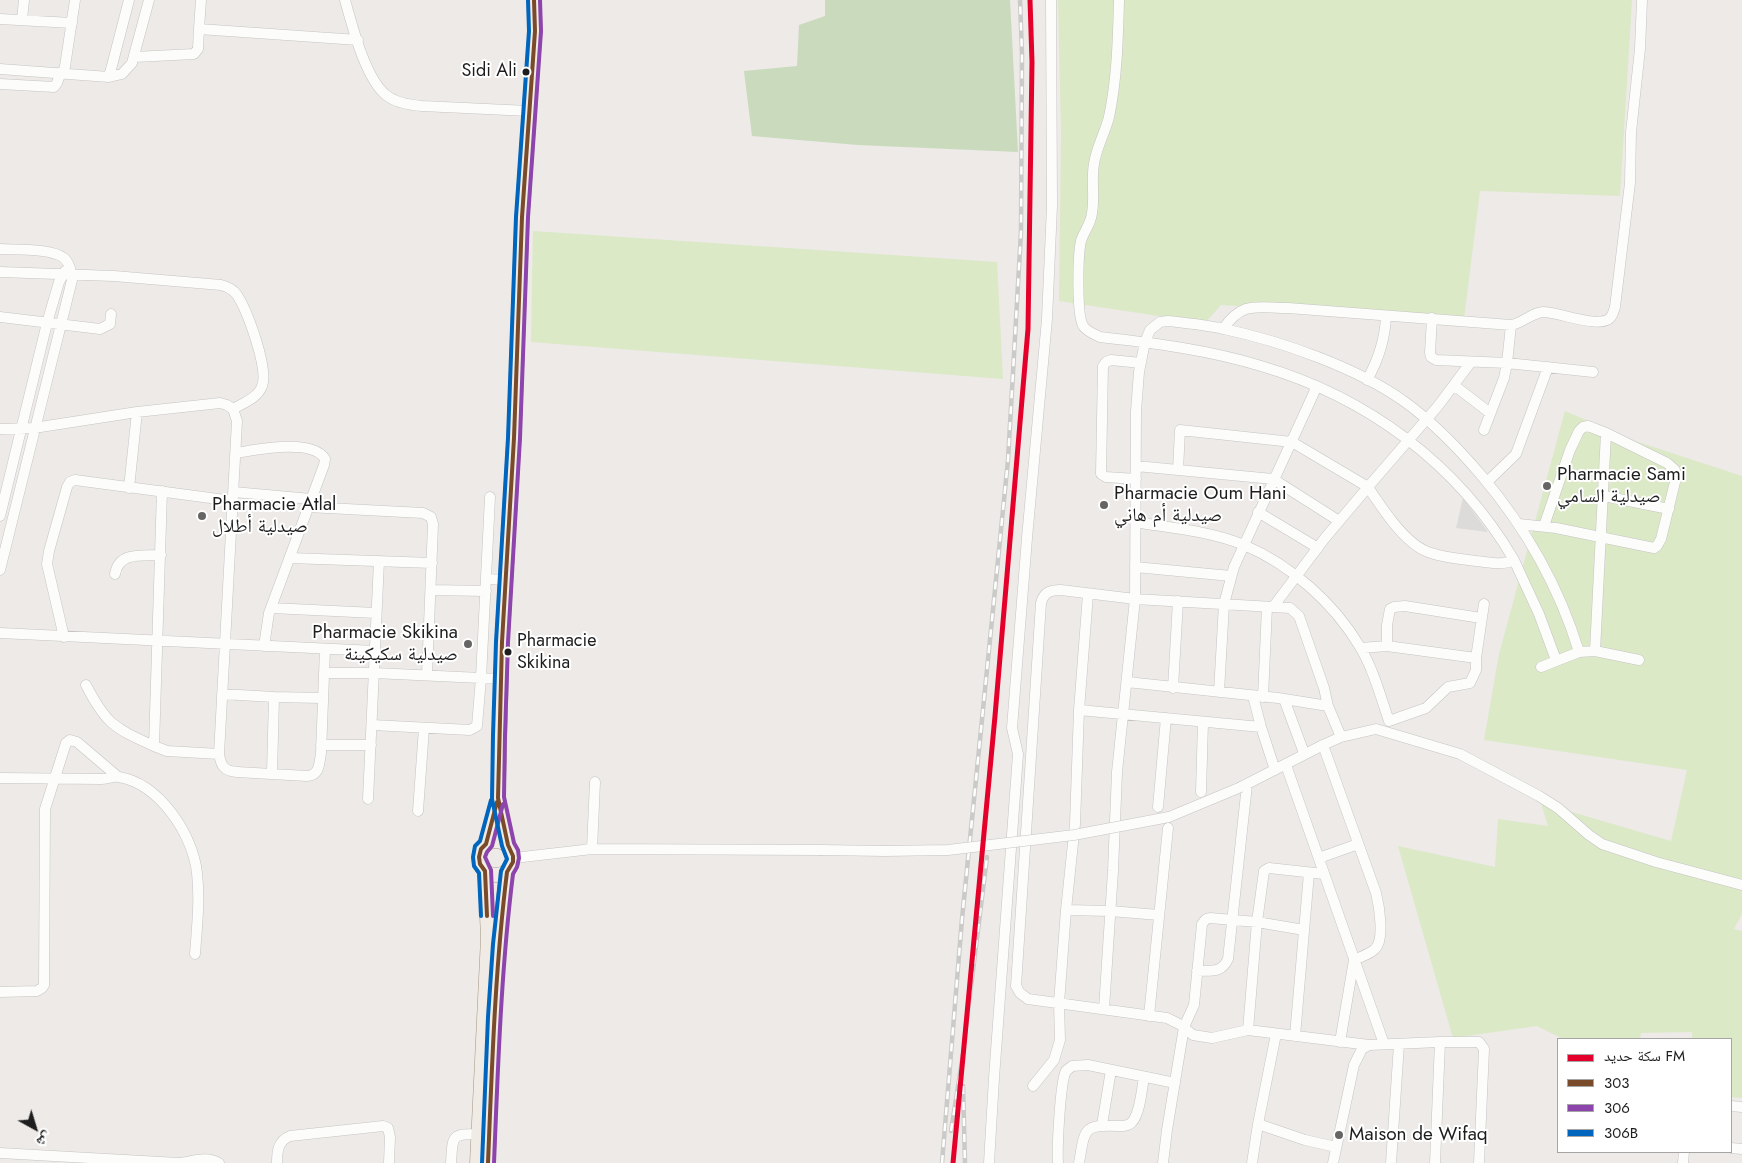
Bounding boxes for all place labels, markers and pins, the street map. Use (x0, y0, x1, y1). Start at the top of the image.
place label: Sidi Ali (461, 61, 517, 83)
marker: Sidi Ali (521, 67, 531, 77)
place label: Pharmacie Sami صيدلية السامي (1557, 464, 1686, 508)
marker: Pharmacie Sami صيدلية السامي (1541, 480, 1553, 492)
place label: Pharmacie Oum Hani صيدلية أم هاني (1114, 483, 1287, 527)
place label: Pharmacie Atlal صيدلية أطلال (212, 494, 336, 538)
marker: Pharmacie Oum Hani صيدلية أم هاني (1098, 499, 1110, 511)
marker: Pharmacie Atlal صيدلية أطلال (196, 510, 208, 522)
place label: Pharmacie Skikina صيدلية سكيكينة (312, 622, 458, 666)
place label: Pharmacie Skikina (517, 631, 596, 674)
marker: Pharmacie Skikina صيدلية سكيكينة (462, 638, 474, 650)
marker: Pharmacie Skikina (503, 647, 513, 657)
place label: Maison de Wifaq (1349, 1124, 1488, 1146)
marker: Maison de Wifaq (1333, 1129, 1345, 1141)

